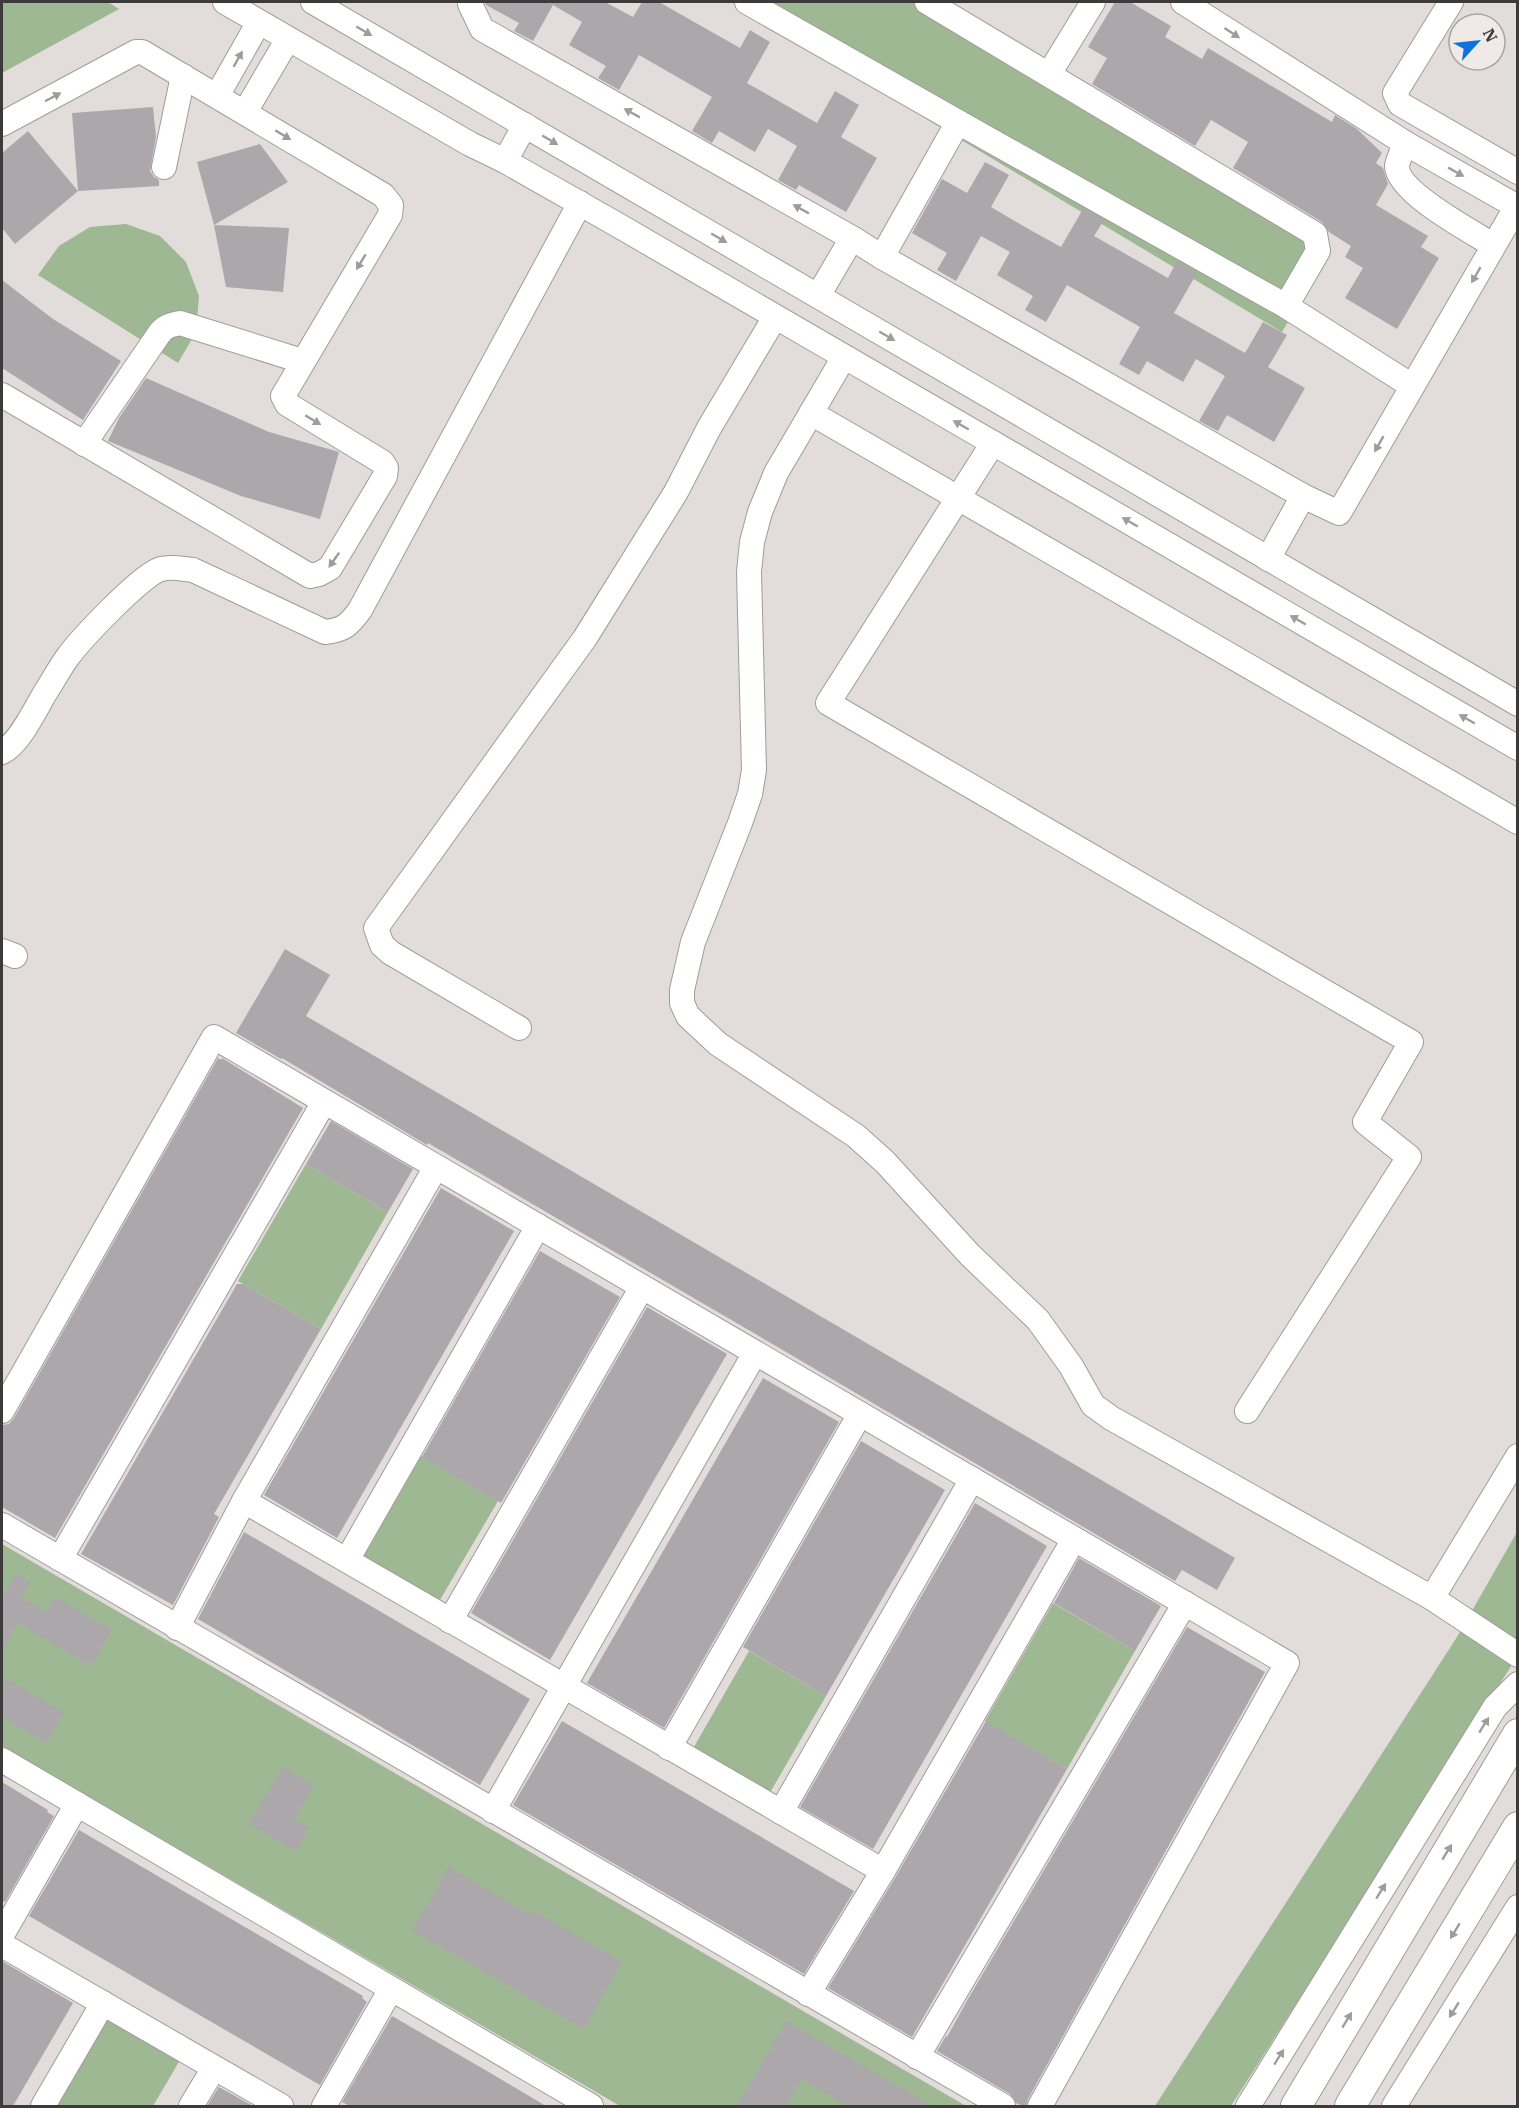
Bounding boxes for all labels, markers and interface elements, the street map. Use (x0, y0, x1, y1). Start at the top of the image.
north arrow (1447, 12, 1507, 72)
text: N (1479, 25, 1502, 45)
one-way arrow (356, 26, 373, 36)
one-way arrow (1224, 27, 1240, 38)
one-way arrow (233, 50, 243, 67)
one-way arrow (45, 92, 62, 102)
one-way arrow (623, 109, 640, 119)
one-way arrow (275, 130, 291, 141)
one-way arrow (542, 135, 559, 145)
one-way arrow (1447, 167, 1464, 177)
one-way arrow (793, 204, 809, 215)
one-way arrow (711, 233, 727, 244)
one-way arrow (356, 254, 367, 270)
one-way arrow (1471, 267, 1481, 284)
one-way arrow (879, 331, 895, 342)
one-way arrow (305, 415, 321, 426)
one-way arrow (953, 419, 969, 430)
one-way arrow (1373, 436, 1384, 452)
one-way arrow (1122, 517, 1138, 528)
one-way arrow (328, 552, 339, 569)
one-way arrow (1290, 615, 1306, 626)
one-way arrow (1459, 713, 1475, 724)
one-way arrow (1478, 1717, 1489, 1733)
one-way arrow (1442, 1843, 1452, 1860)
one-way arrow (1376, 1883, 1387, 1899)
one-way arrow (1450, 1923, 1461, 1939)
one-way arrow (1448, 2002, 1459, 2018)
one-way arrow (1342, 2012, 1353, 2028)
one-way arrow (1273, 2049, 1284, 2065)

